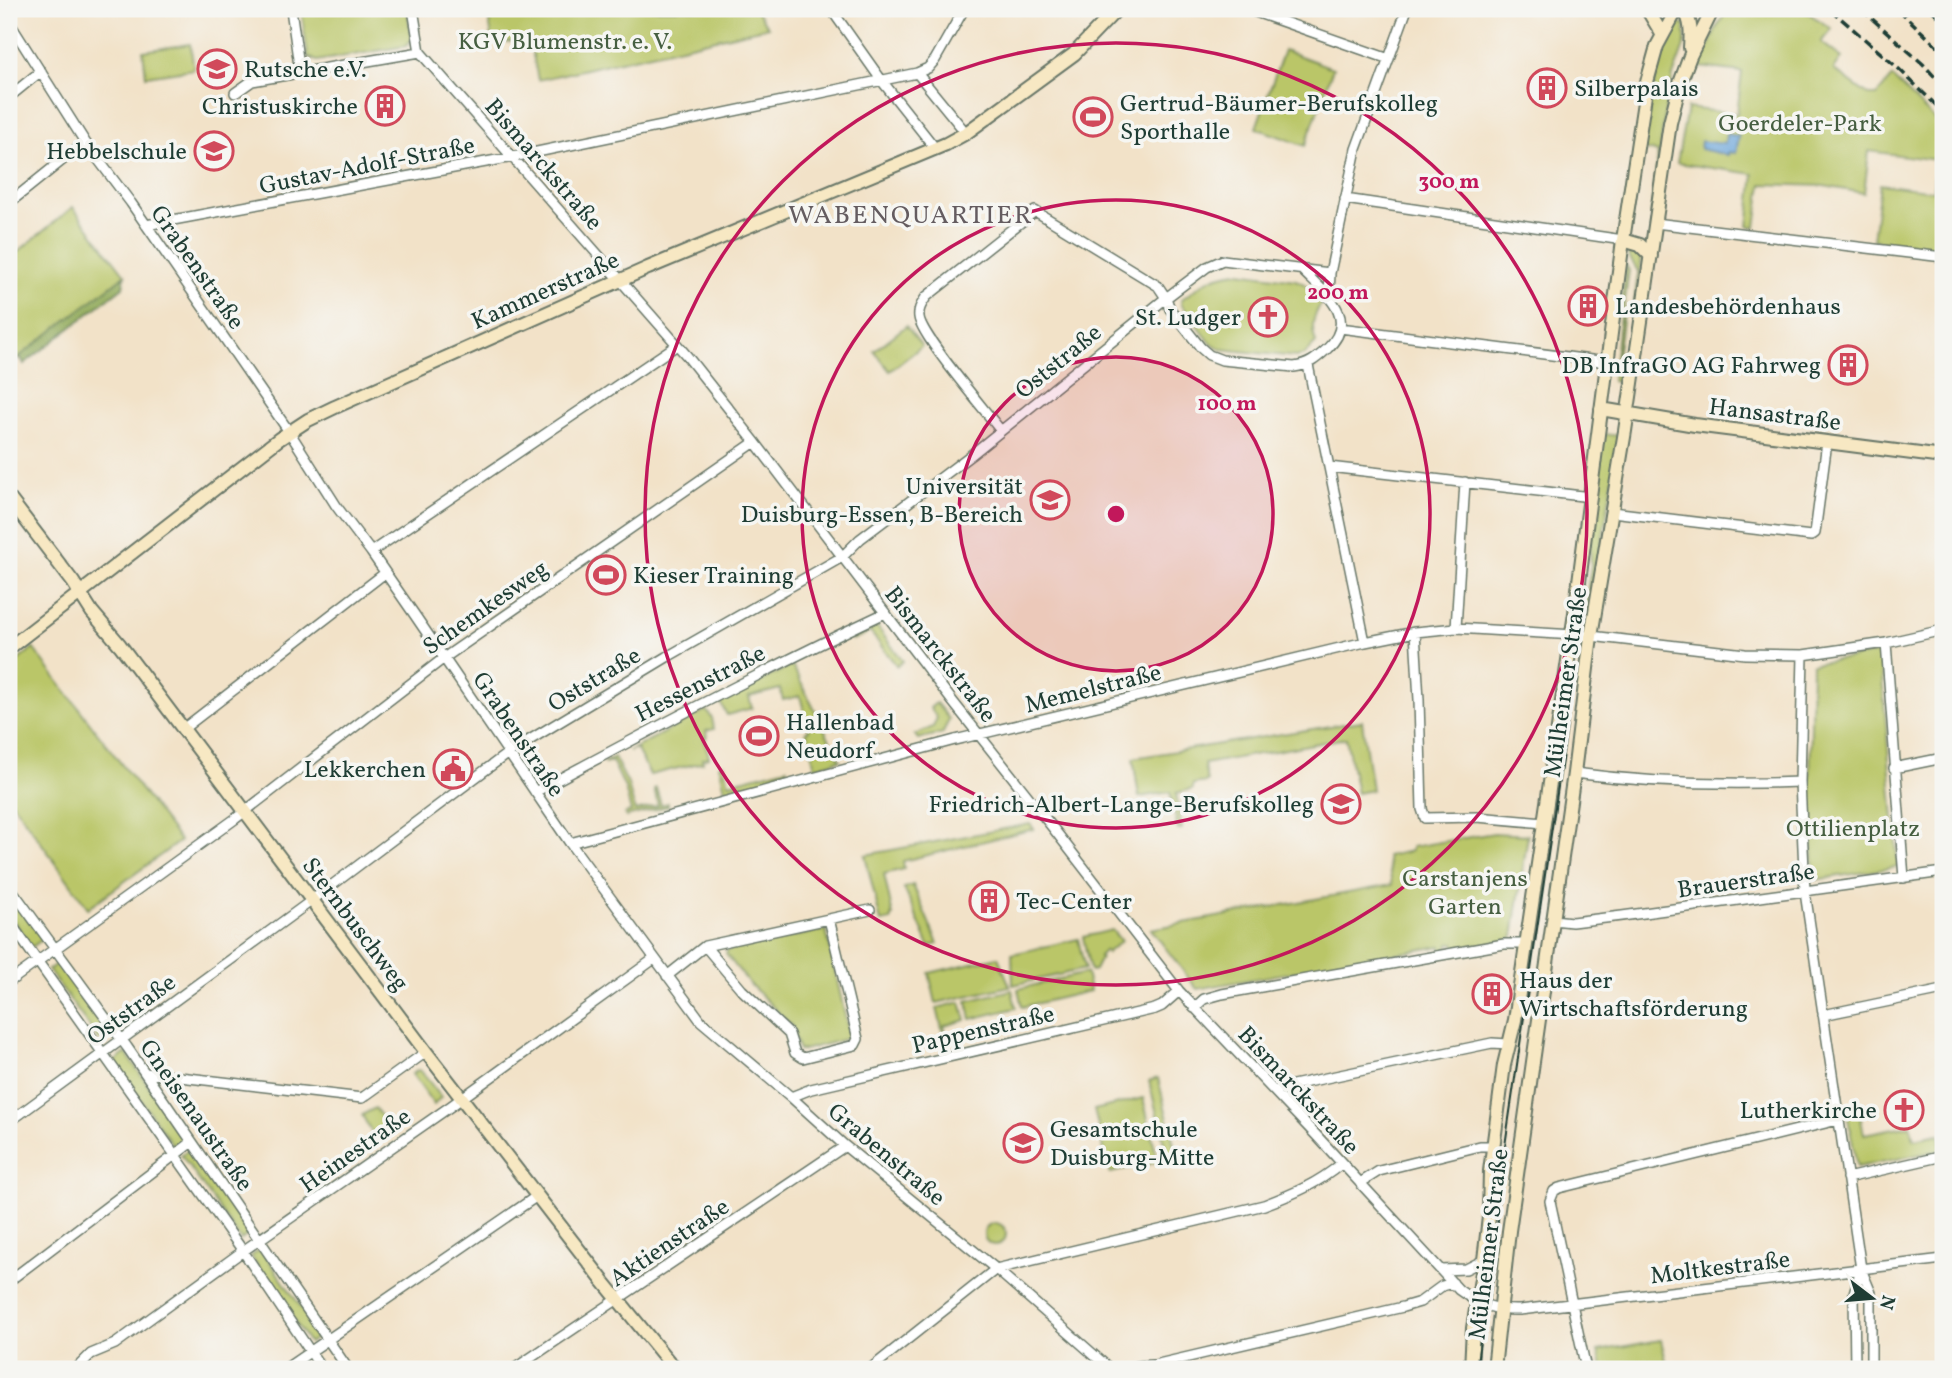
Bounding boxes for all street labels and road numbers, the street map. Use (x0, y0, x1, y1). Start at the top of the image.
street label: Bismarckstraße (475, 92, 610, 239)
street label: Gustav-Adolf-Straße (257, 129, 478, 205)
street label: Grabenstraße (141, 199, 252, 337)
street label: Kammerstraße (466, 244, 625, 340)
street label: Oststraße (1009, 317, 1110, 408)
street label: Hansastraße (1707, 391, 1843, 441)
street label: Schemkesweg (417, 553, 556, 664)
street label: Bismarckstraße (875, 580, 1004, 731)
street label: Mülheimer Straße (1537, 585, 1597, 780)
street label: Hessenstraße (630, 637, 772, 732)
street label: Oststraße (542, 640, 648, 722)
street label: Memelstraße (1022, 657, 1165, 723)
street label: Grabenstraße (463, 666, 572, 805)
street label: Sternbuschweg (293, 851, 416, 999)
street label: Brauerstraße (1675, 856, 1817, 908)
street label: Oststraße (81, 967, 184, 1055)
street label: Pappenstraße (909, 998, 1058, 1064)
street label: Bismarckstraße (1229, 1019, 1366, 1163)
street label: Gneisenaustraße (130, 1033, 260, 1199)
street label: Grabenstraße (819, 1096, 952, 1215)
street label: Heinestraße (294, 1101, 419, 1203)
street label: Mülheimer Straße (1461, 1147, 1519, 1342)
street label: Aktienstraße (604, 1191, 737, 1296)
street label: Moltkestraße (1648, 1244, 1792, 1294)

